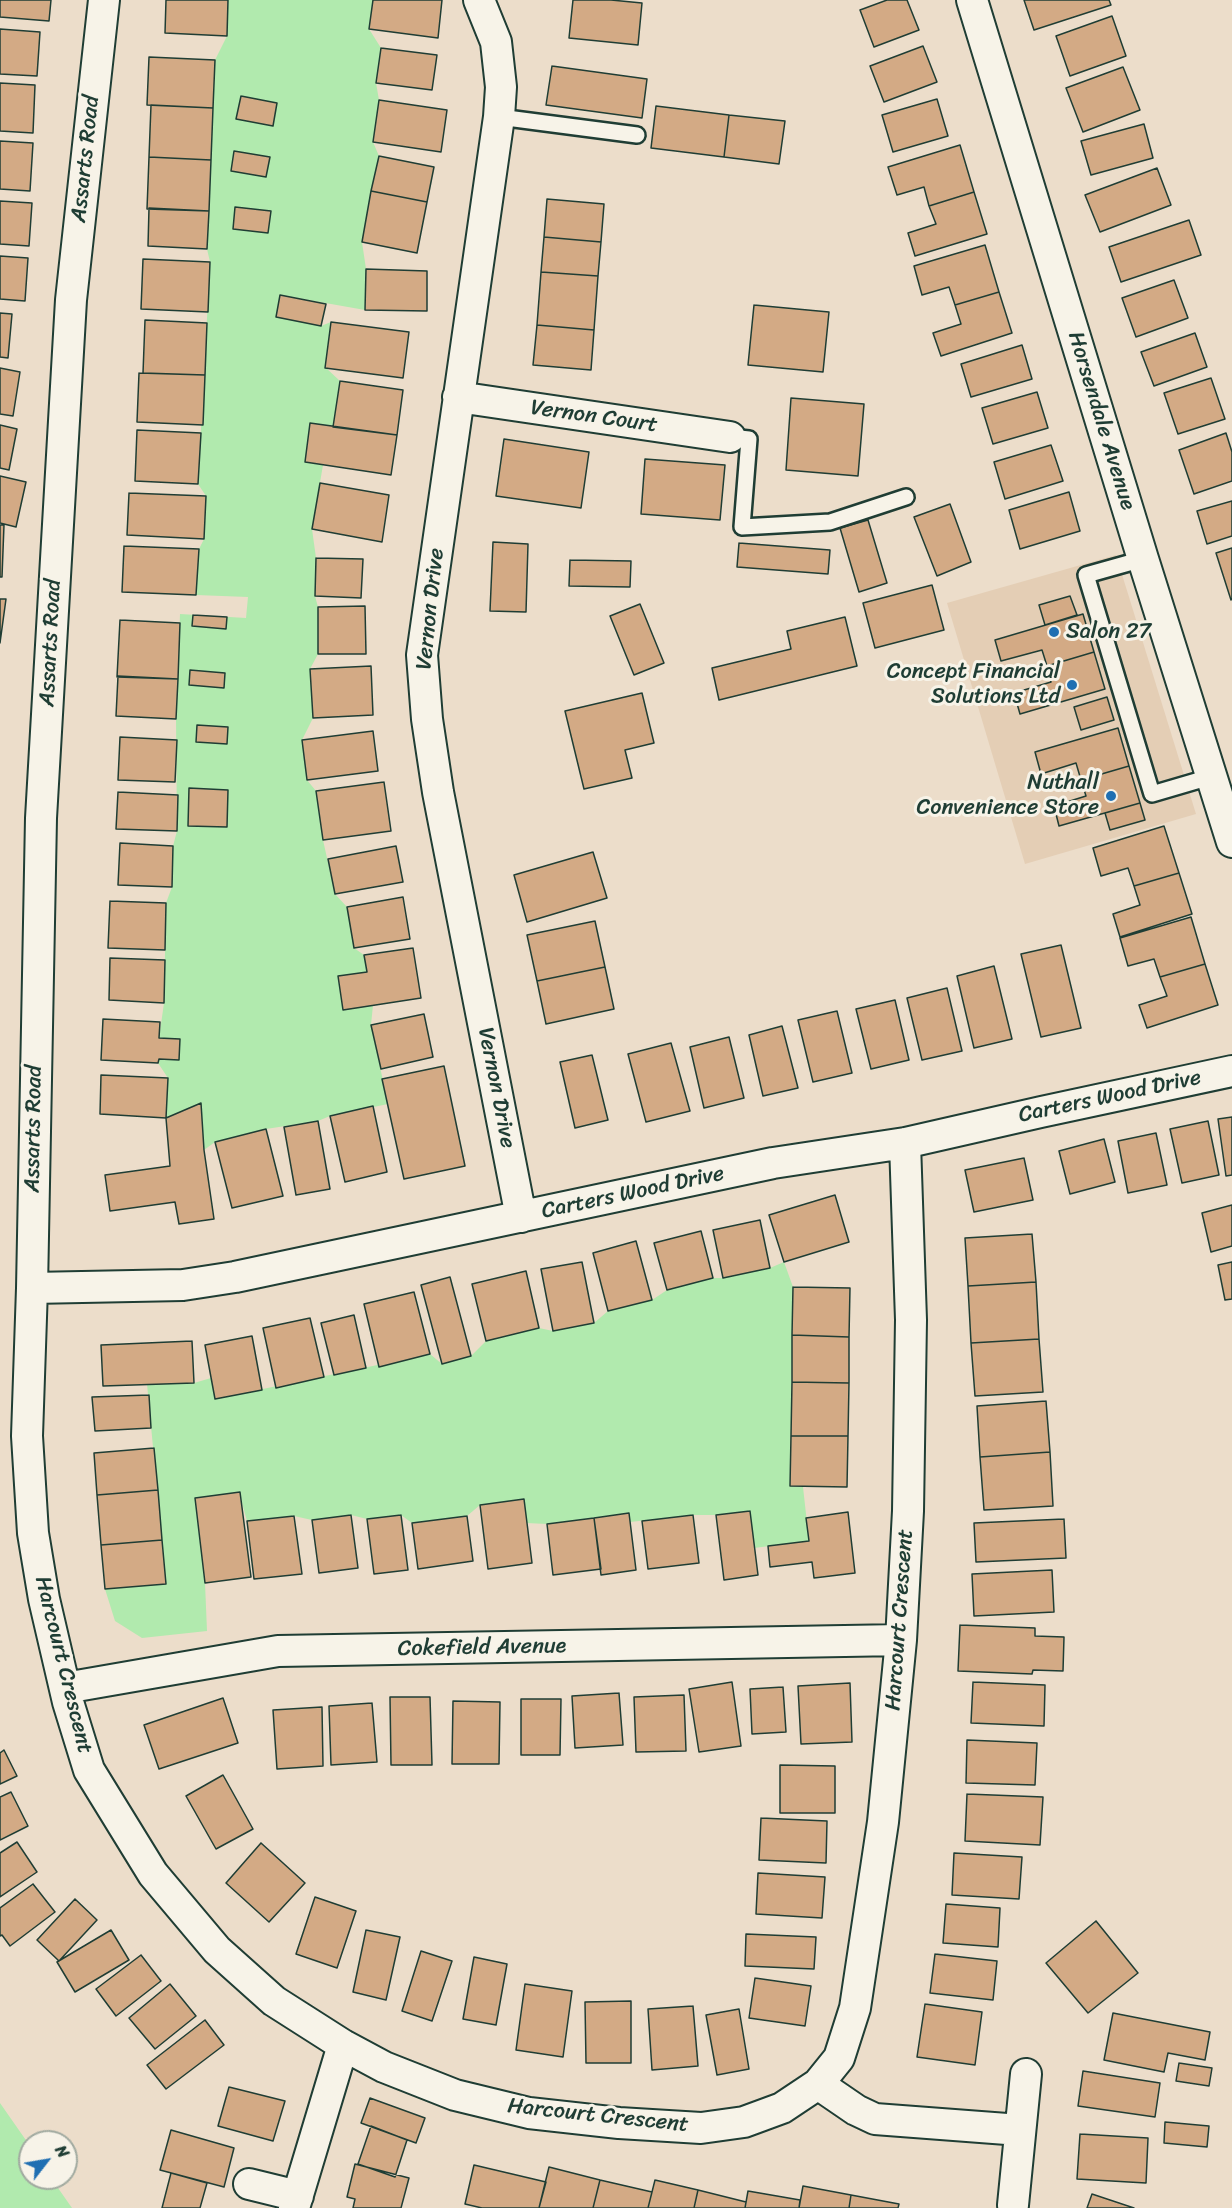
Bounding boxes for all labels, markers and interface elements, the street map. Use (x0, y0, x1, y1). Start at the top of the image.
street label: Assarts Road (66, 94, 106, 224)
street label: Horsendale Avenue (1061, 329, 1141, 513)
street label: Vernon Court (529, 395, 659, 439)
street label: Vernon Drive (411, 547, 451, 671)
street label: Assarts Road (34, 579, 68, 707)
place label: Salon 27 (1066, 619, 1151, 645)
marker: Salon 27 (1047, 625, 1061, 639)
place label: Concept Financial Solutions Ltd (887, 659, 1060, 710)
marker: Concept Financial Solutions Ltd (1065, 678, 1079, 692)
place label: Nuthall Convenience Store (917, 770, 1099, 822)
marker: Nuthall Convenience Store (1104, 789, 1118, 803)
street label: Vernon Drive (471, 1026, 521, 1150)
street label: Assarts Road (20, 1065, 48, 1193)
street label: Carters Wood Drive (1016, 1065, 1204, 1129)
street label: Carters Wood Drive (539, 1161, 727, 1225)
street label: Harcourt Crescent (880, 1528, 920, 1712)
street label: Harcourt Crescent (28, 1574, 98, 1756)
street label: Cokefield Avenue (397, 1633, 567, 1663)
street label: Harcourt Crescent (506, 2093, 690, 2139)
north arrow (18, 2130, 78, 2190)
text: N (47, 2139, 77, 2164)

